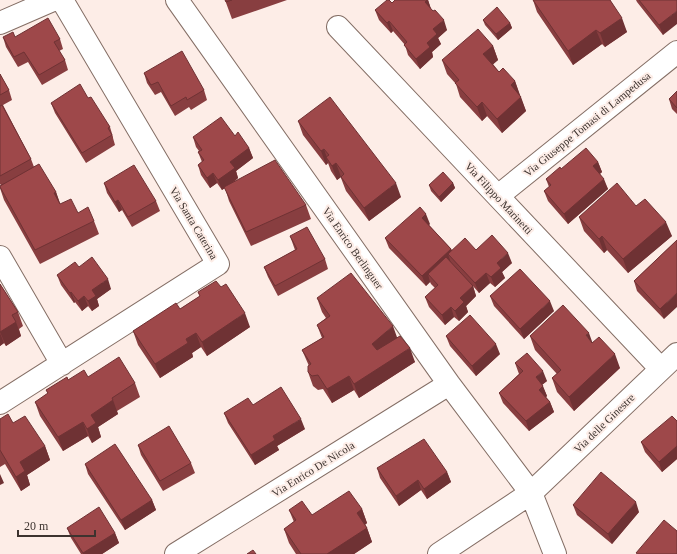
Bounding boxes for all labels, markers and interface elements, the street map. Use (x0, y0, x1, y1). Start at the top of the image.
street label: Via Giuseppe Tomasi di Lampedusa (521, 69, 653, 179)
street label: Via Filippo Marinetti (463, 160, 535, 236)
street label: Via Santa Caterina (168, 185, 220, 262)
street label: Via Enrico Berlinguer (320, 205, 386, 291)
street label: Via delle Ginestre (571, 391, 637, 455)
street label: Via Enrico De Nicola (270, 439, 357, 499)
scale bar (18, 512, 95, 538)
text: 20 m (24, 519, 49, 533)

